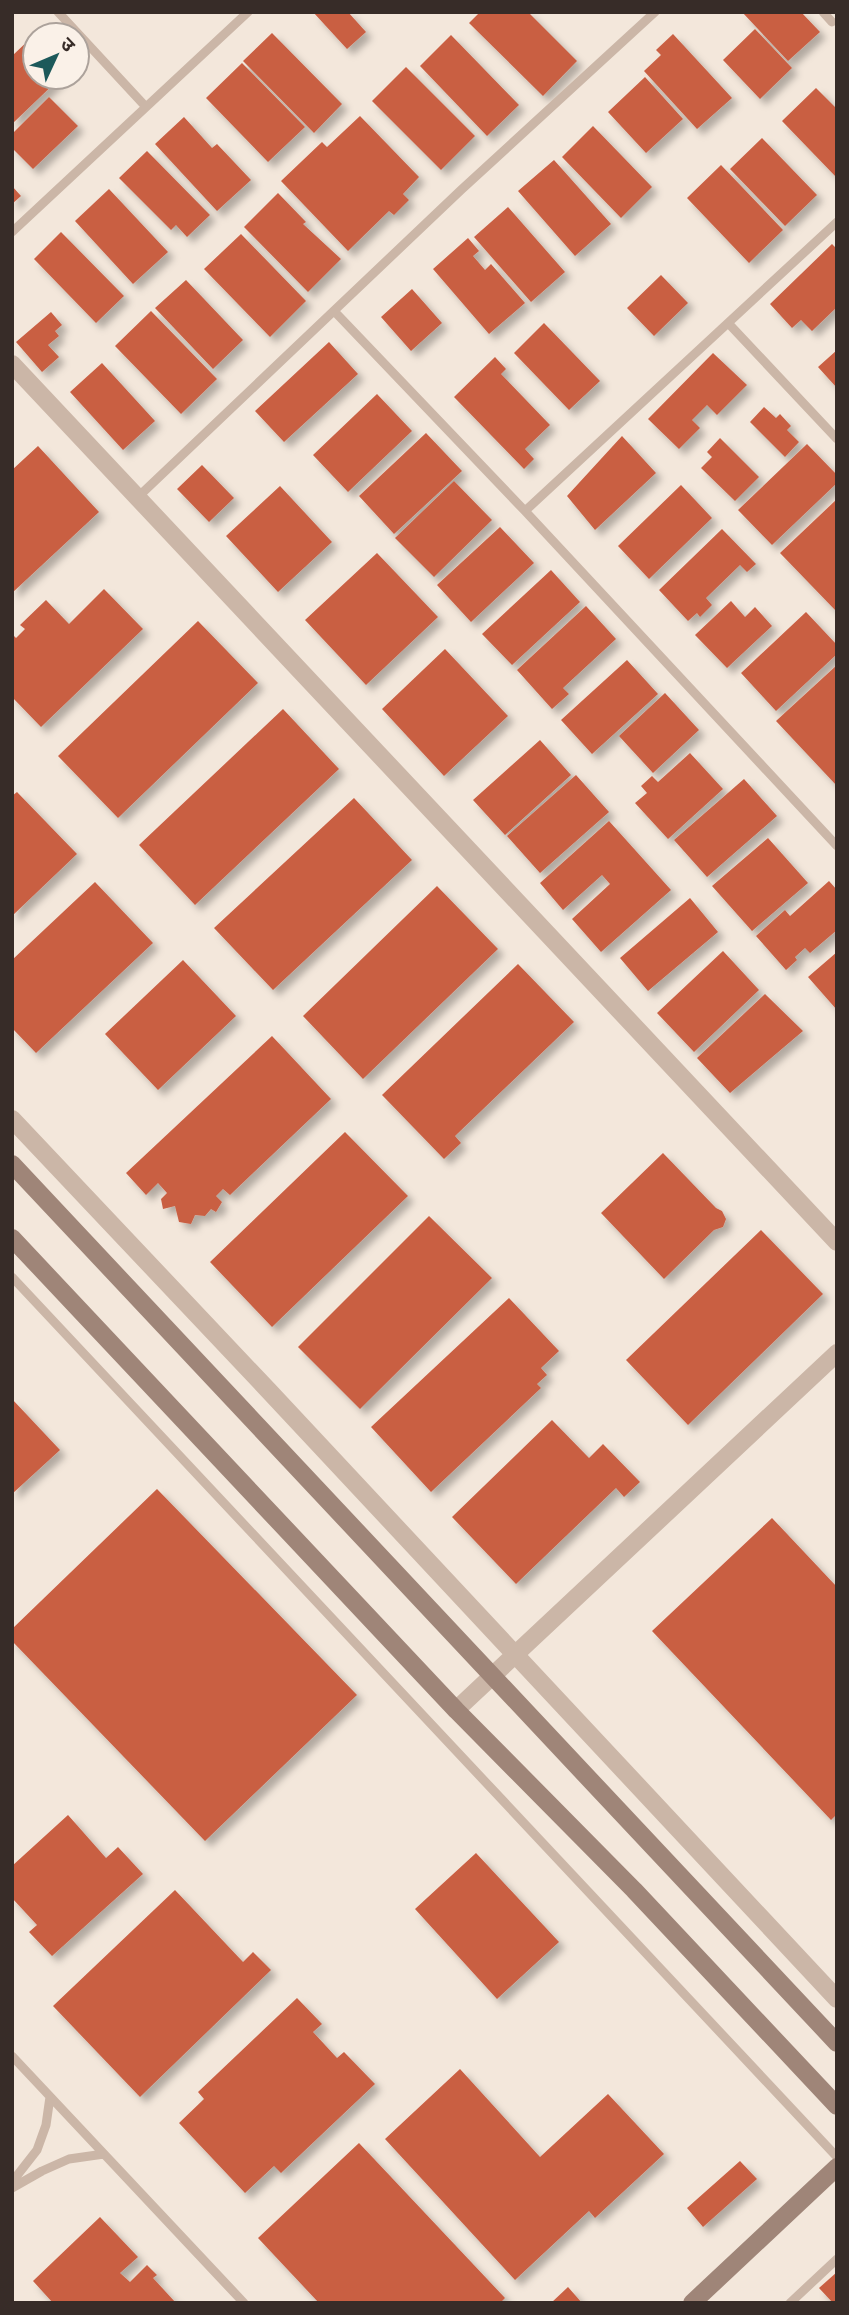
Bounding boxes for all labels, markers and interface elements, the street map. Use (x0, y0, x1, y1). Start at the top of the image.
north arrow (21, 21, 91, 91)
text: उ (55, 33, 81, 58)

